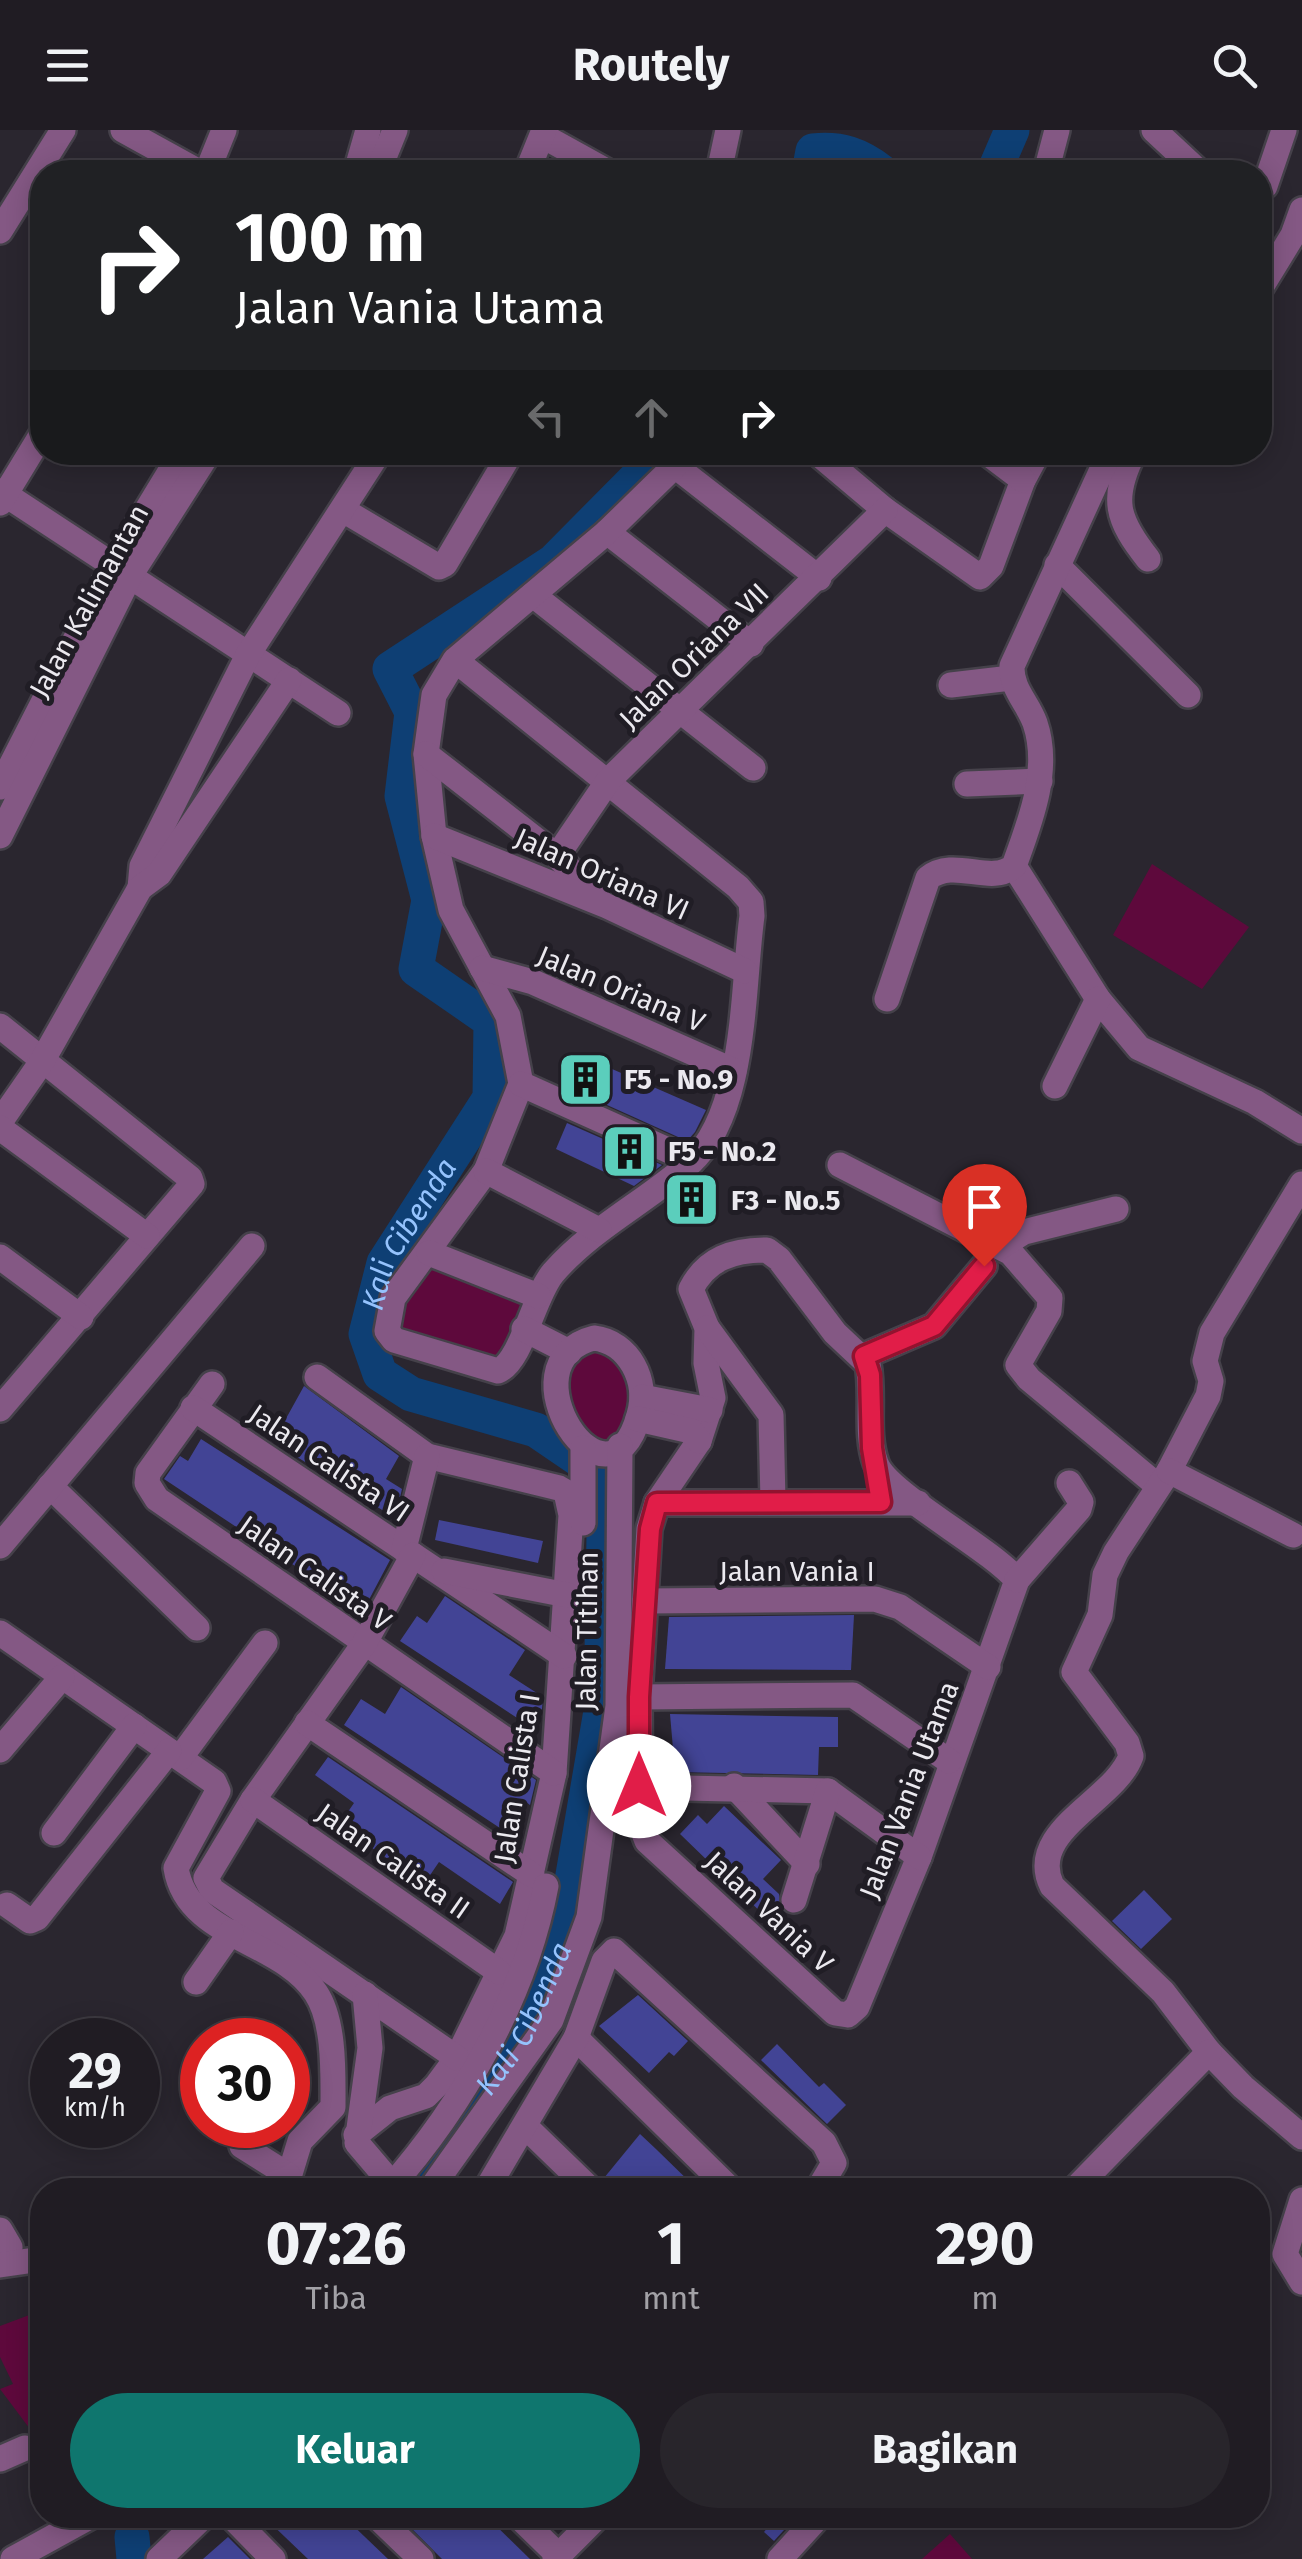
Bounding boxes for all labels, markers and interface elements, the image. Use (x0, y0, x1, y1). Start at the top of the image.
icon: menu (40, 38, 95, 93)
text: Routely (573, 38, 729, 92)
icon: search (1207, 38, 1262, 93)
text: 100 m (235, 196, 425, 280)
icon: right (70, 200, 200, 330)
text: Jalan Vania Utama (235, 281, 605, 335)
icon: left (519, 390, 574, 445)
icon: ahead (624, 390, 679, 445)
icon: right (729, 390, 784, 445)
street label: Jalan Kalimantan (22, 499, 156, 703)
street label: Jalan Oriana VII (612, 576, 776, 736)
street label: Jalan Oriana VI (510, 821, 694, 927)
street label: Jalan Oriana V (532, 939, 710, 1039)
building icon: F5 - No.9 (555, 1049, 615, 1109)
place label: F5 - No.9 (624, 1063, 733, 1096)
building icon: F5 - No.2 (599, 1121, 659, 1181)
place label: F5 - No.2 (668, 1135, 777, 1168)
water label: Kali Cibenda (355, 1152, 465, 1314)
pin (942, 1164, 1027, 1267)
building icon: F3 - No.5 (662, 1170, 722, 1230)
icon: arrive (957, 1179, 1012, 1234)
place label: F3 - No.5 (731, 1184, 841, 1217)
street label: Jalan Calista VI (242, 1397, 416, 1529)
street label: Jalan Calista V (233, 1508, 398, 1638)
street label: Jalan Titihan (569, 1551, 605, 1711)
street label: Jalan Vania I (719, 1555, 875, 1588)
street label: Jalan Vania Utama (852, 1677, 966, 1903)
street label: Jalan Calista I (487, 1691, 547, 1865)
position arrow (587, 1734, 691, 1838)
street label: Jalan Calista II (310, 1796, 476, 1926)
street label: Jalan Vania V (698, 1844, 840, 1980)
water label: Kali Cibenda (468, 1937, 580, 2102)
speed limit sign: 30 (180, 2018, 310, 2148)
text: 29 (68, 2041, 122, 2101)
text: km/h (64, 2093, 126, 2123)
text: 07:26 (265, 2208, 407, 2280)
text: 1 (657, 2208, 685, 2280)
text: 290 (935, 2208, 1035, 2280)
text: Tiba (305, 2279, 367, 2317)
text: mnt (642, 2279, 700, 2317)
text: m (971, 2279, 999, 2317)
button: Keluar (70, 2393, 640, 2508)
button: Bagikan (660, 2393, 1230, 2508)

